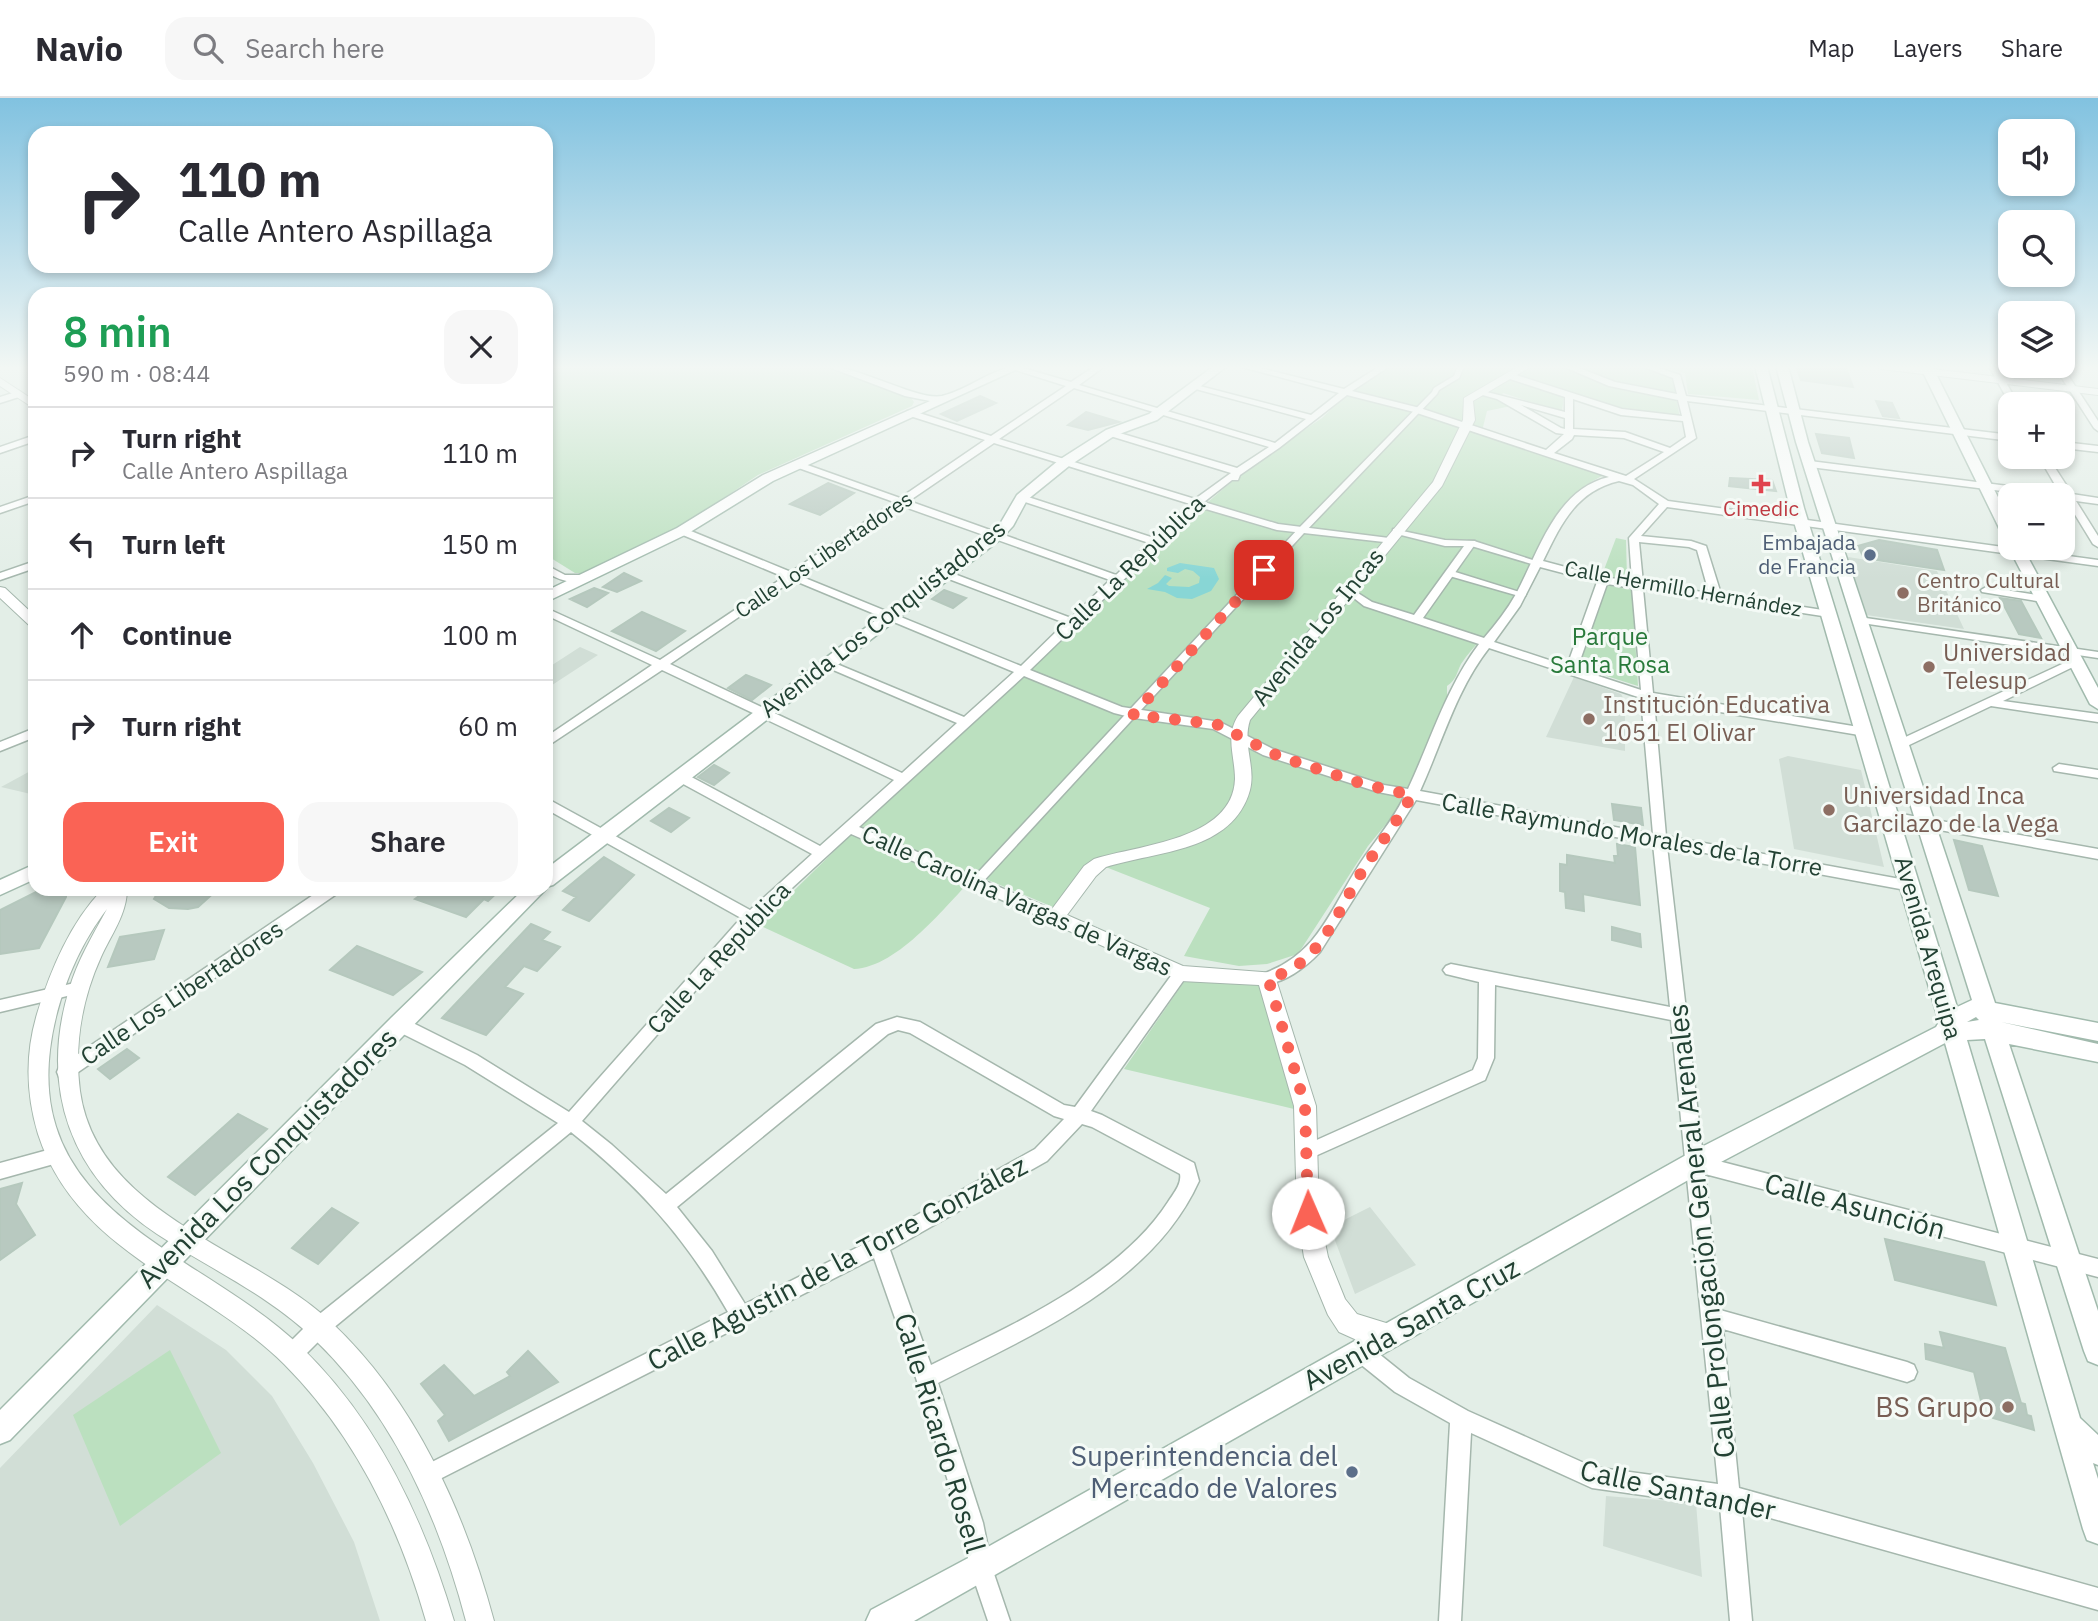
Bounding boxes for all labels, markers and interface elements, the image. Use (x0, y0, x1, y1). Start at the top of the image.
search box (165, 17, 655, 80)
text: Navio (35, 27, 123, 70)
icon: search (189, 29, 227, 67)
text: Search here (245, 31, 385, 65)
text: Map (1808, 32, 1855, 64)
text: Layers (1893, 32, 1963, 64)
text: Share (2001, 32, 2063, 64)
map controls (1998, 119, 2075, 560)
button: sound (1998, 119, 2075, 196)
text: 110 m (178, 147, 322, 210)
icon: right (63, 154, 154, 245)
text: Calle Antero Aspillaga (178, 209, 493, 251)
button: search (1998, 210, 2075, 287)
button: layers (1998, 301, 2075, 378)
text: 8 min (63, 304, 172, 359)
button: close (444, 310, 518, 384)
text: 590 m · 08:44 (63, 358, 210, 388)
button: + (1998, 392, 2075, 469)
text: Turn right (122, 421, 241, 455)
icon: right (63, 434, 101, 472)
text: 110 m (442, 436, 518, 470)
text: Calle Antero Aspillaga (122, 455, 348, 485)
marker: Cimedic (1751, 474, 1771, 494)
button: − (1998, 483, 2075, 560)
street label: Calle Los Libertadores (729, 484, 918, 624)
street label: Calle La República (1047, 487, 1211, 647)
place label: Cimedic (1723, 494, 1799, 522)
street label: Avenida Los Conquistadores (753, 512, 1012, 724)
icon: left (63, 525, 101, 563)
text: Turn left (122, 527, 225, 561)
text: 150 m (442, 527, 518, 561)
place label: Embajada de Francia (1758, 528, 1856, 580)
pin (1234, 540, 1294, 600)
street label: Avenida Los Incas (1244, 541, 1391, 712)
marker: Embajada de Francia (1862, 547, 1878, 563)
icon: arrive (1245, 551, 1283, 589)
street label: Calle Hermillo Hernández (1562, 553, 1804, 623)
place label: Centro Cultural Británico (1917, 566, 2060, 618)
marker: Centro Cultural Británico (1895, 585, 1911, 601)
icon: ahead (63, 616, 101, 654)
text: Continue (122, 618, 232, 652)
text: 100 m (442, 618, 518, 652)
park label: Parque Santa Rosa (1550, 620, 1670, 680)
place label: Universidad Telesup (1943, 636, 2071, 696)
marker: Universidad Telesup (1921, 659, 1937, 675)
place label: Institución Educativa 1051 El Olivar (1603, 688, 1830, 748)
icon: right (63, 707, 101, 745)
text: Turn right (122, 709, 241, 743)
text: 60 m (458, 709, 518, 743)
marker: Institución Educativa 1051 El Olivar (1581, 711, 1597, 727)
place label: Universidad Inca Garcilazo de la Vega (1843, 779, 2059, 839)
street label: Calle Raymundo Morales de la Torre (1439, 785, 1825, 883)
button: Exit (63, 802, 284, 882)
button: Share (298, 802, 518, 882)
marker: Universidad Inca Garcilazo de la Vega (1821, 802, 1837, 818)
street label: Calle Carolina Vargas de Vargas (857, 817, 1178, 983)
street label: Avenida Arequipa (1887, 852, 1970, 1043)
street label: Calle La República (639, 874, 797, 1040)
street label: Calle Los Libertadores (74, 912, 289, 1072)
street label: Calle Prolongación General Arenales (1658, 1002, 1743, 1460)
street label: Avenida Los Conquistadores (128, 1019, 405, 1296)
street label: Calle Agustín de la Torre González (640, 1146, 1033, 1379)
street label: Calle Asunción (1761, 1164, 1949, 1247)
position arrow (1271, 1176, 1345, 1250)
street label: Avenida Santa Cruz (1296, 1249, 1526, 1398)
street label: Calle Ricardo Rosell (886, 1308, 995, 1557)
place label: BS Grupo (1875, 1388, 1994, 1425)
marker: BS Grupo (2000, 1399, 2016, 1415)
place label: Superintendencia del Mercado de Valores (1071, 1437, 1338, 1506)
street label: Calle Santander (1577, 1451, 1779, 1528)
marker: Superintendencia del Mercado de Valores (1344, 1464, 1360, 1480)

